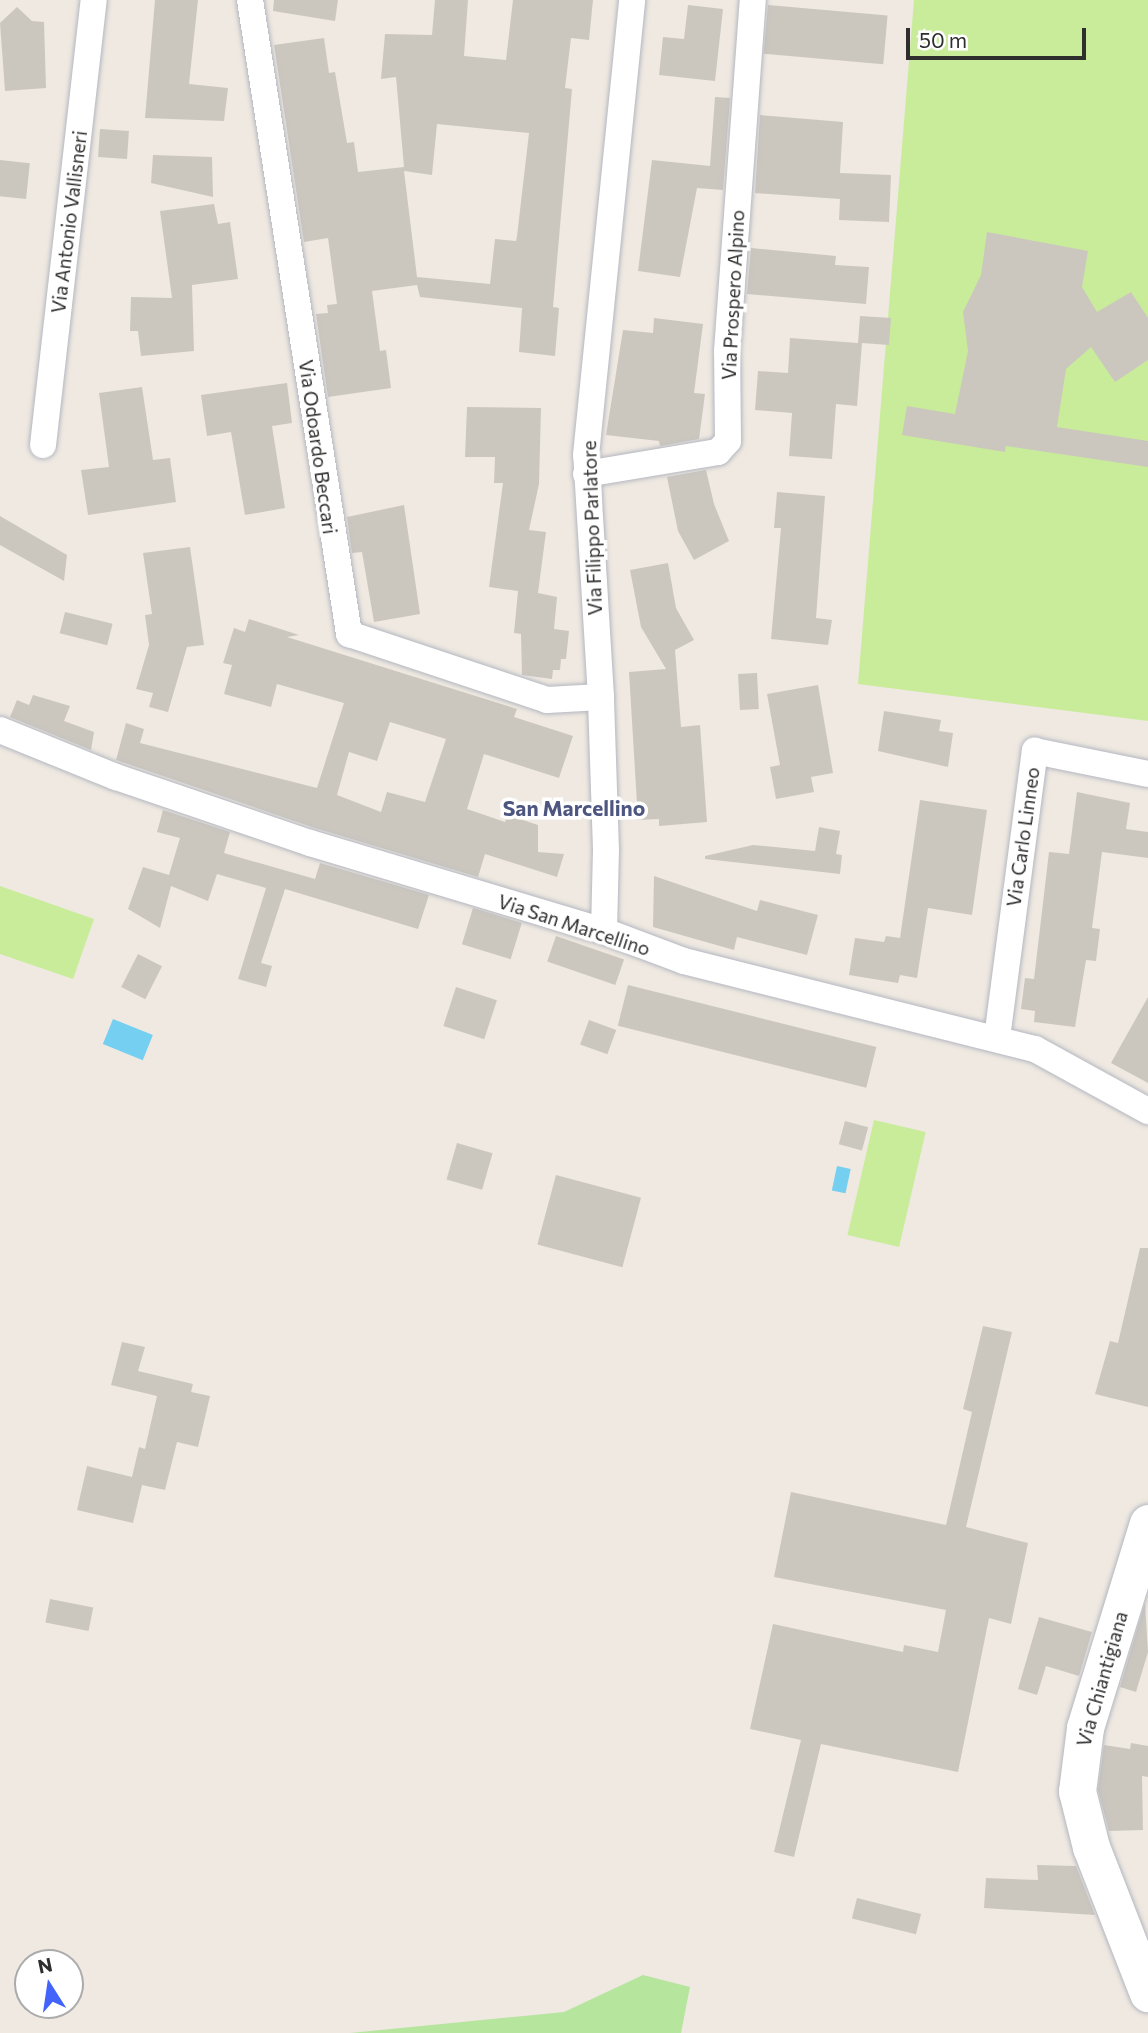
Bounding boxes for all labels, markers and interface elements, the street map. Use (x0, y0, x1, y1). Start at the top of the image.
scale bar (910, 14, 1090, 58)
text: 50 m (919, 27, 967, 52)
street label: Via Antonio Vallisneri (46, 129, 92, 315)
street label: Via Prospero Alpino (717, 209, 749, 381)
street label: Via Odoardo Beccari (294, 358, 342, 536)
street label: Via Filippo Parlatore (578, 440, 606, 616)
street label: Via Carlo Linneo (1002, 766, 1044, 908)
district label: San Marcellino (503, 795, 645, 821)
street label: Via San Marcellino (495, 890, 653, 960)
street label: Via Chiantigiana (1072, 1609, 1132, 1749)
north arrow (14, 1949, 84, 2019)
text: N (36, 1952, 54, 1978)

